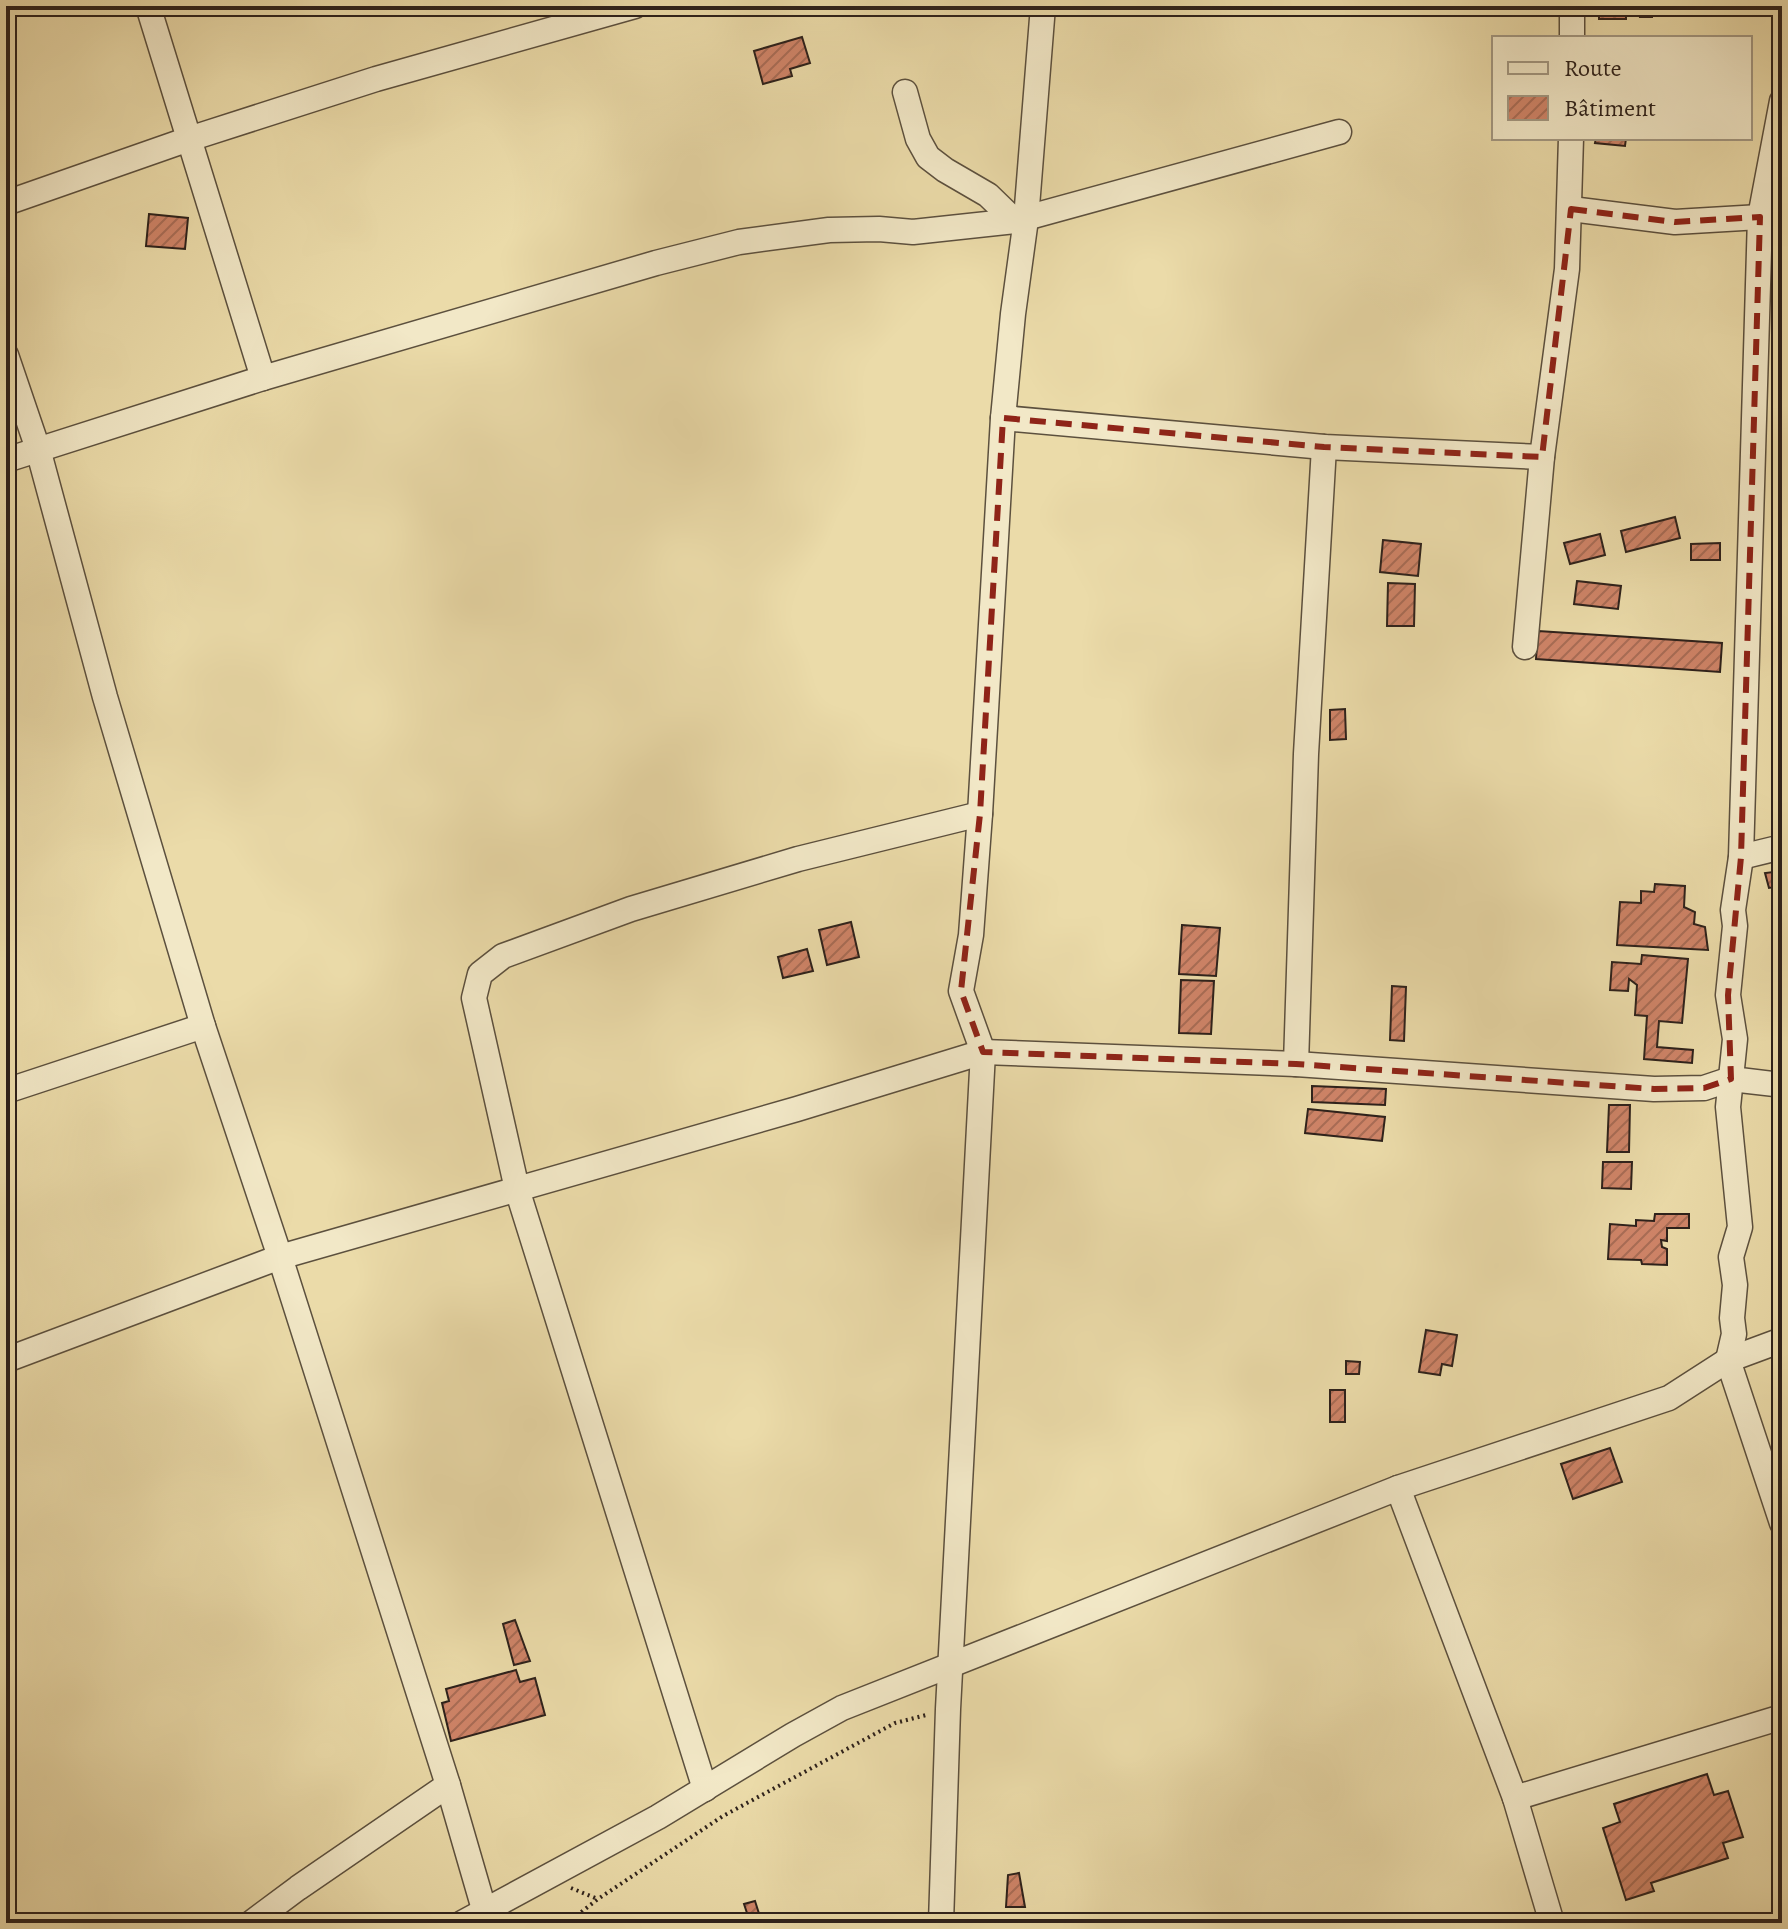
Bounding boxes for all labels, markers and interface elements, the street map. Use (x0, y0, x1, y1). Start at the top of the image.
legend (1492, 36, 1752, 140)
text: Route (1564, 52, 1622, 84)
text: Bâtiment (1564, 92, 1656, 124)

